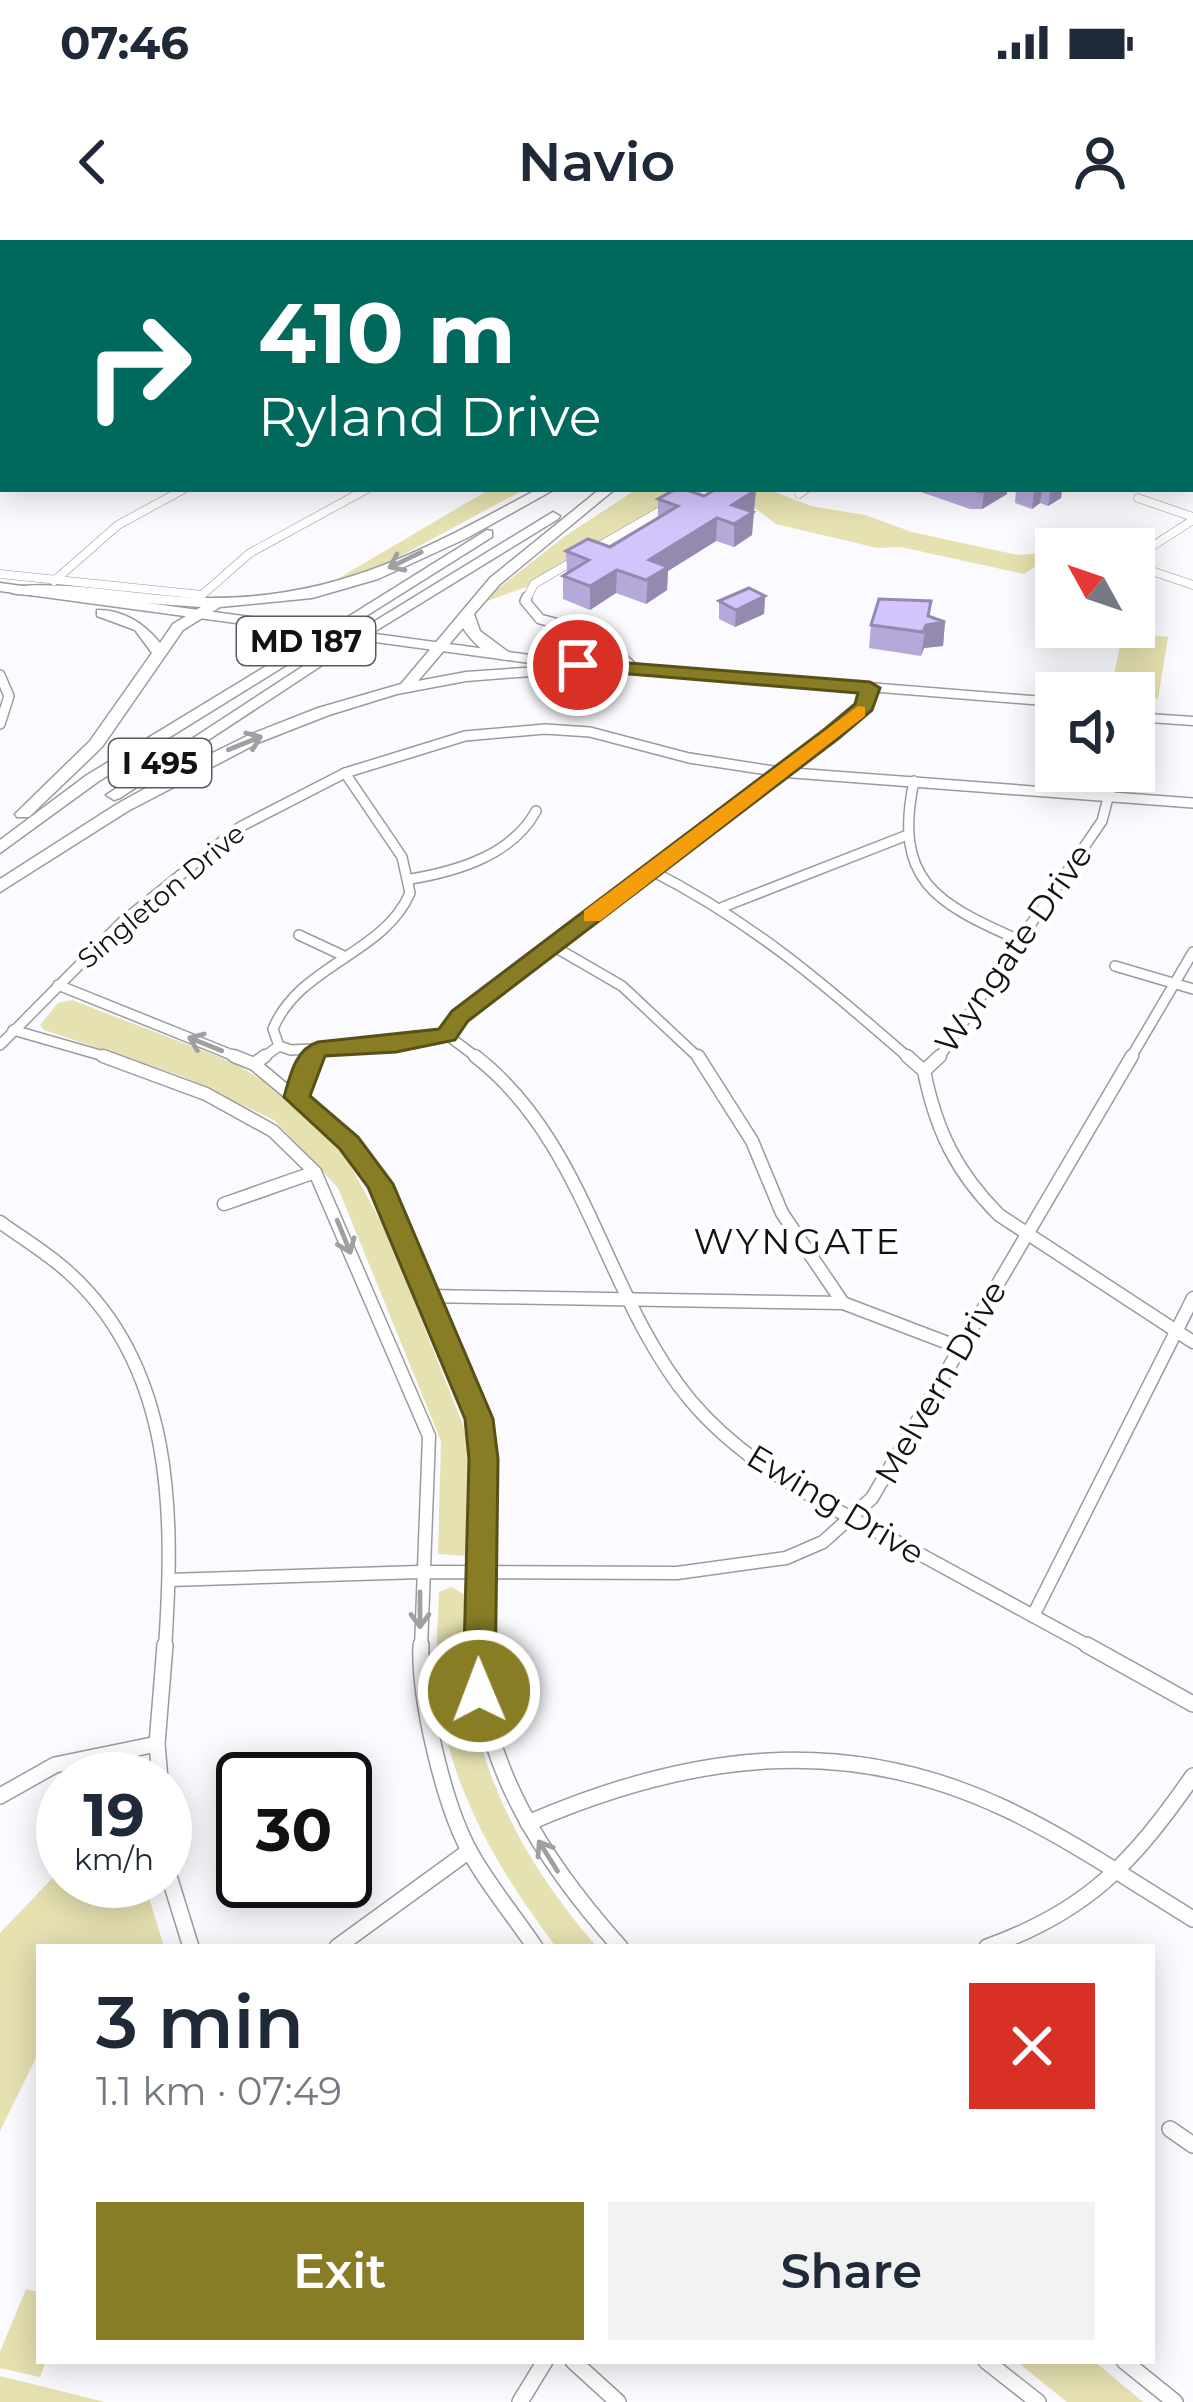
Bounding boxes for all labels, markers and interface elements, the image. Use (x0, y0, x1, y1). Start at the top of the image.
text: 07:46 (60, 15, 189, 70)
icon: back (60, 129, 126, 195)
text: Navio (518, 129, 675, 195)
icon: person (1067, 129, 1133, 195)
text: 410 m (258, 282, 516, 384)
icon: right (60, 288, 216, 444)
text: Ryland Drive (258, 384, 601, 450)
north arrow (1035, 528, 1155, 648)
map controls (1035, 528, 1155, 792)
one-way arrow (388, 550, 424, 572)
pin (527, 614, 629, 716)
road number: MD 187 (237, 617, 375, 665)
icon: arrive (545, 632, 611, 698)
button: sound (1035, 672, 1155, 792)
one-way arrow (226, 731, 263, 752)
road number: I 495 (109, 739, 211, 787)
street label: Singleton Drive (71, 817, 251, 975)
street label: Wyngate Drive (926, 835, 1100, 1061)
one-way arrow (187, 1032, 224, 1053)
one-way arrow (335, 1218, 356, 1255)
district label: WYNGATE (693, 1219, 903, 1263)
street label: Melvern Drive (866, 1273, 1014, 1491)
street label: Ewing Drive (740, 1435, 932, 1573)
one-way arrow (409, 1590, 431, 1629)
position arrow (416, 1628, 542, 1754)
speed limit sign: 30 (216, 1752, 372, 1908)
text: 19 (83, 1778, 145, 1851)
one-way arrow (536, 1839, 560, 1873)
text: km/h (74, 1841, 154, 1878)
text: 3 min (96, 1978, 304, 2066)
button: close (969, 1983, 1095, 2109)
text: 1.1 km · 07:49 (96, 2067, 342, 2115)
button: Exit (96, 2202, 584, 2340)
button: Share (608, 2202, 1095, 2340)

